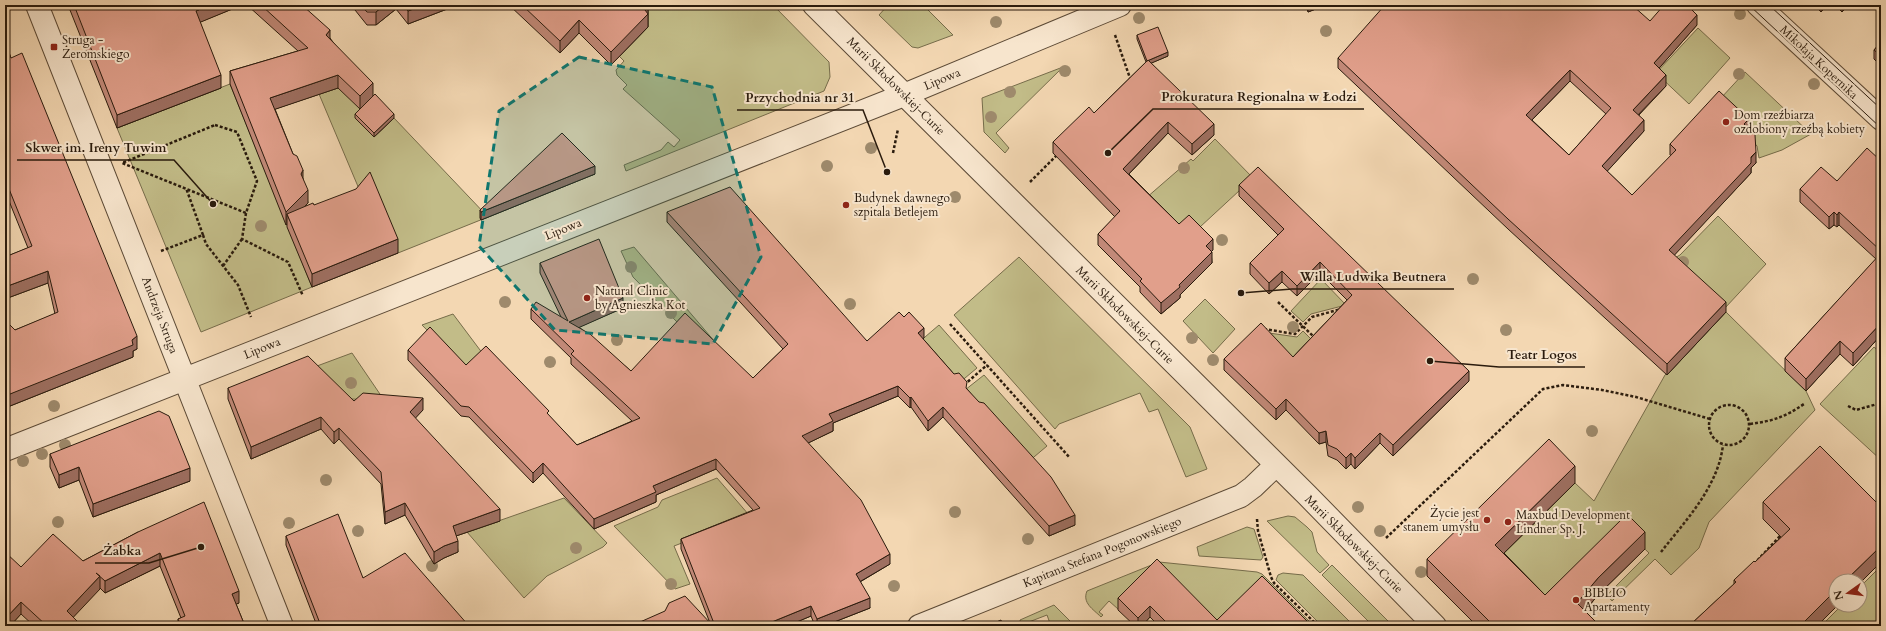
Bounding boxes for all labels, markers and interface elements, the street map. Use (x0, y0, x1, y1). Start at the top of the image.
street label: Mikołaja Kopernika (1776, 22, 1862, 103)
place label: Struga - Żeromskiego (62, 32, 130, 62)
street label: Marii Skłodowskiej-Curie (843, 33, 949, 139)
marker: Struga - Żeromskiego (49, 42, 59, 52)
street label: Lipowa (921, 64, 964, 94)
callout: Prokuratura Regionalna w Łodzi (1153, 84, 1364, 109)
callout: Przychodnia nr 31 (737, 85, 863, 110)
text: Prokuratura Regionalna w Łodzi (1161, 88, 1357, 106)
text: Przychodnia nr 31 (745, 89, 855, 107)
place label: Dom rzeźbiarza ozdobiony rzeźbą kobiety (1734, 107, 1866, 137)
marker: Dom rzeźbiarza ozdobiony rzeźbą kobiety (1721, 117, 1731, 127)
callout: Skwer im. Ireny Tuwim (17, 135, 174, 160)
text: Skwer im. Ireny Tuwim (25, 139, 167, 157)
place label: Budynek dawnego szpitala Betlejem (854, 190, 951, 220)
marker: Budynek dawnego szpitala Betlejem (841, 200, 851, 210)
street label: Lipowa (542, 214, 585, 244)
street label: Marii Skłodowskiej-Curie (1072, 262, 1178, 368)
callout: Willa Ludwika Beutnera (1292, 264, 1454, 289)
text: Willa Ludwika Beutnera (1299, 268, 1447, 286)
street label: Andrzeja Struga (138, 274, 182, 357)
place label: Natural Clinic by Agnieszka Kot (595, 283, 686, 313)
marker: Natural Clinic by Agnieszka Kot (582, 293, 592, 303)
street label: Lipowa (241, 333, 284, 363)
callout: Teatr Logos (1499, 342, 1585, 367)
text: Teatr Logos (1507, 346, 1577, 364)
street label: Marii Skłodowskiej-Curie (1301, 491, 1407, 597)
place label: Życie jest stanem umysłu (1403, 504, 1479, 535)
place label: Maxbud Development Lindner Sp. J. (1516, 507, 1630, 537)
street label: Kapitana Stefana Pogonowskiego (1020, 513, 1184, 591)
marker: Życie jest stanem umysłu (1482, 515, 1492, 525)
marker: Maxbud Development Lindner Sp. J. (1503, 517, 1513, 527)
callout: Żabka (95, 538, 149, 563)
text: Żabka (103, 542, 142, 560)
north arrow (1828, 573, 1868, 613)
place label: BIBLIO Apartamenty (1584, 585, 1651, 615)
text: N (1830, 588, 1847, 602)
marker: BIBLIO Apartamenty (1571, 595, 1581, 605)

